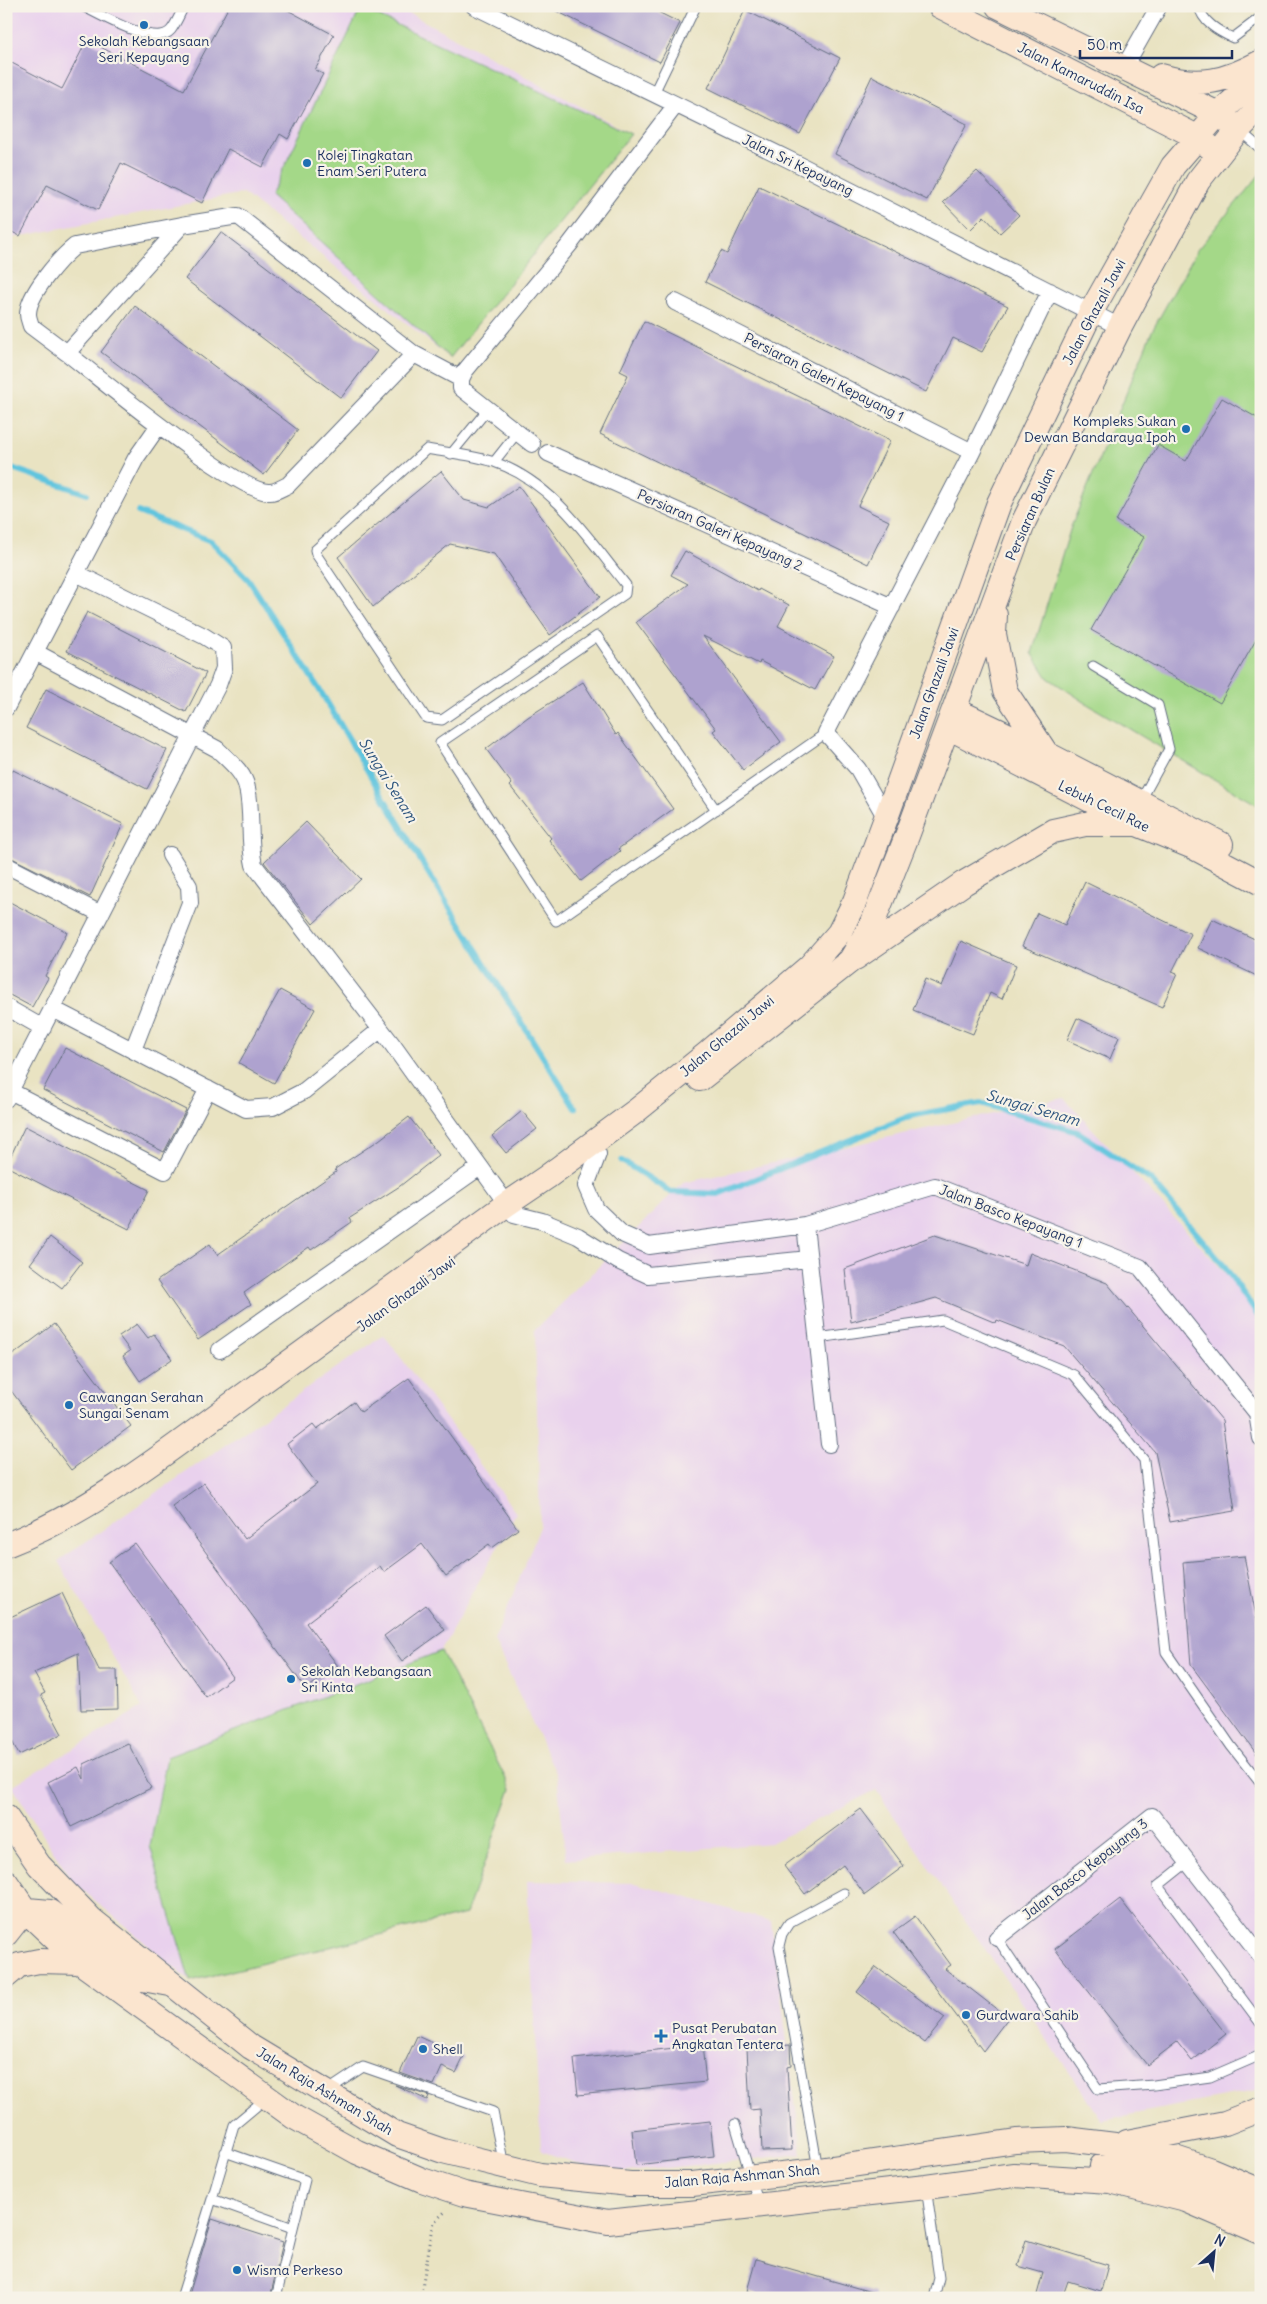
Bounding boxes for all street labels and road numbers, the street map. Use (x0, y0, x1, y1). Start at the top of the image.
street label: Jalan Kamaruddin Isa (1015, 38, 1147, 118)
street label: Jalan Sri Kepayang (740, 130, 856, 200)
street label: Jalan Ghazali Jawi (1059, 256, 1129, 368)
street label: Persiaran Galeri Kepayang 1 (741, 329, 907, 425)
street label: Persiaran Bulan (1001, 465, 1059, 563)
street label: Persiaran Galeri Kepayang 2 (634, 485, 806, 575)
street label: Jalan Ghazali Jawi (905, 625, 963, 741)
street label: Lebuh Cecil Rae (1055, 776, 1153, 836)
street label: Jalan Ghazali Jawi (676, 991, 778, 1081)
street label: Jalan Basco Kepayang 1 (937, 1180, 1085, 1252)
street label: Jalan Ghazali Jawi (353, 1252, 459, 1336)
street label: Jalan Basco Kepayang 3 (1019, 1814, 1151, 1924)
street label: Jalan Raja Ashman Shah (253, 2043, 397, 2139)
street label: Jalan Raja Ashman Shah (664, 2160, 820, 2192)

